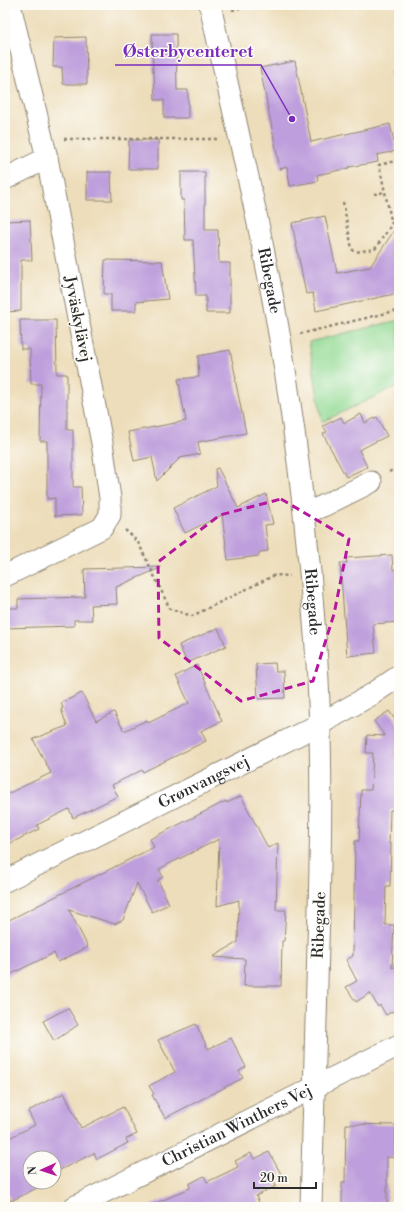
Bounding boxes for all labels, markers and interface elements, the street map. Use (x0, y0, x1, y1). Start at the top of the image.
callout: Østerbycenteret (115, 36, 261, 65)
text: Østerbycenteret (123, 41, 254, 63)
street label: Ribegade (253, 246, 285, 315)
street label: Jyväskylävej (60, 273, 96, 364)
street label: Ribegade (300, 567, 325, 636)
street label: Grønvangsvej (155, 751, 253, 813)
street label: Ribegade (308, 891, 330, 959)
street label: Christian Winthers Vej (159, 1080, 315, 1172)
north arrow (22, 1150, 62, 1190)
scale bar (254, 1164, 316, 1190)
text: N (26, 1165, 40, 1175)
text: 20 m (260, 1171, 288, 1186)

